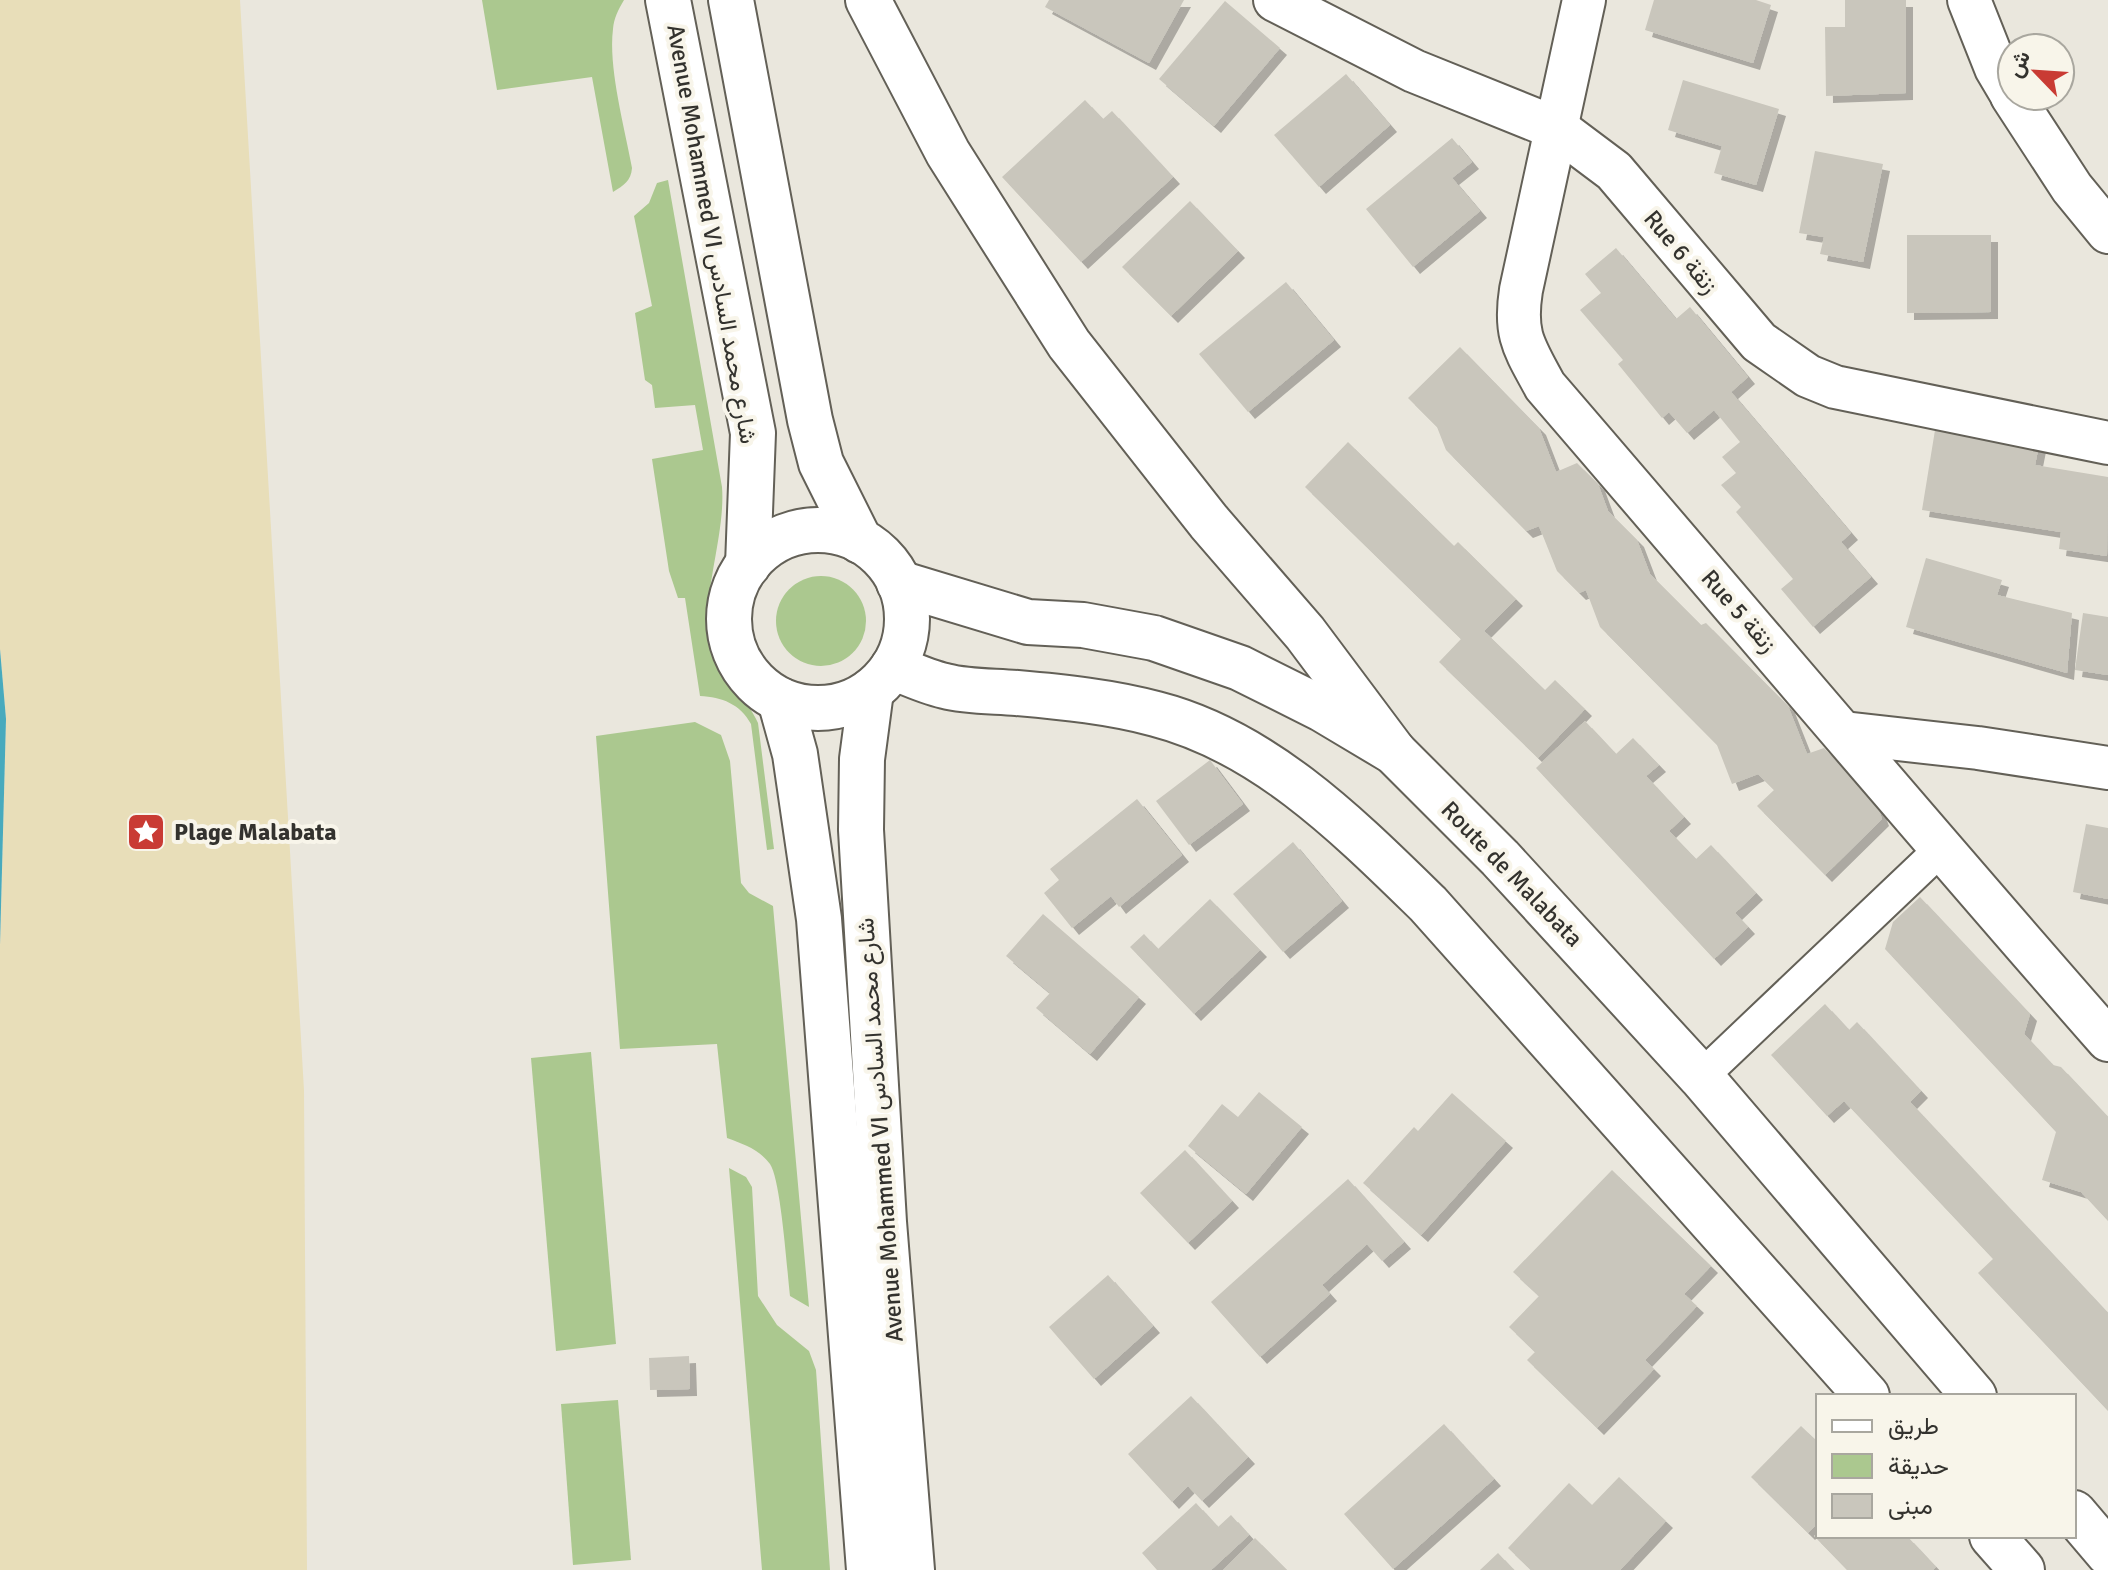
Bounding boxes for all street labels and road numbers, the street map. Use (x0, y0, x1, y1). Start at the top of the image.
street label: Avenue Mohammed VI شارع محمد السادس (659, 22, 764, 446)
street label: Rue 6 زنقة (1637, 204, 1725, 300)
street label: Rue 5 زنقة (1695, 563, 1783, 659)
street label: Route de Malabata (1435, 795, 1589, 953)
street label: Avenue Mohammed VI شارع محمد السادس (850, 917, 911, 1343)

